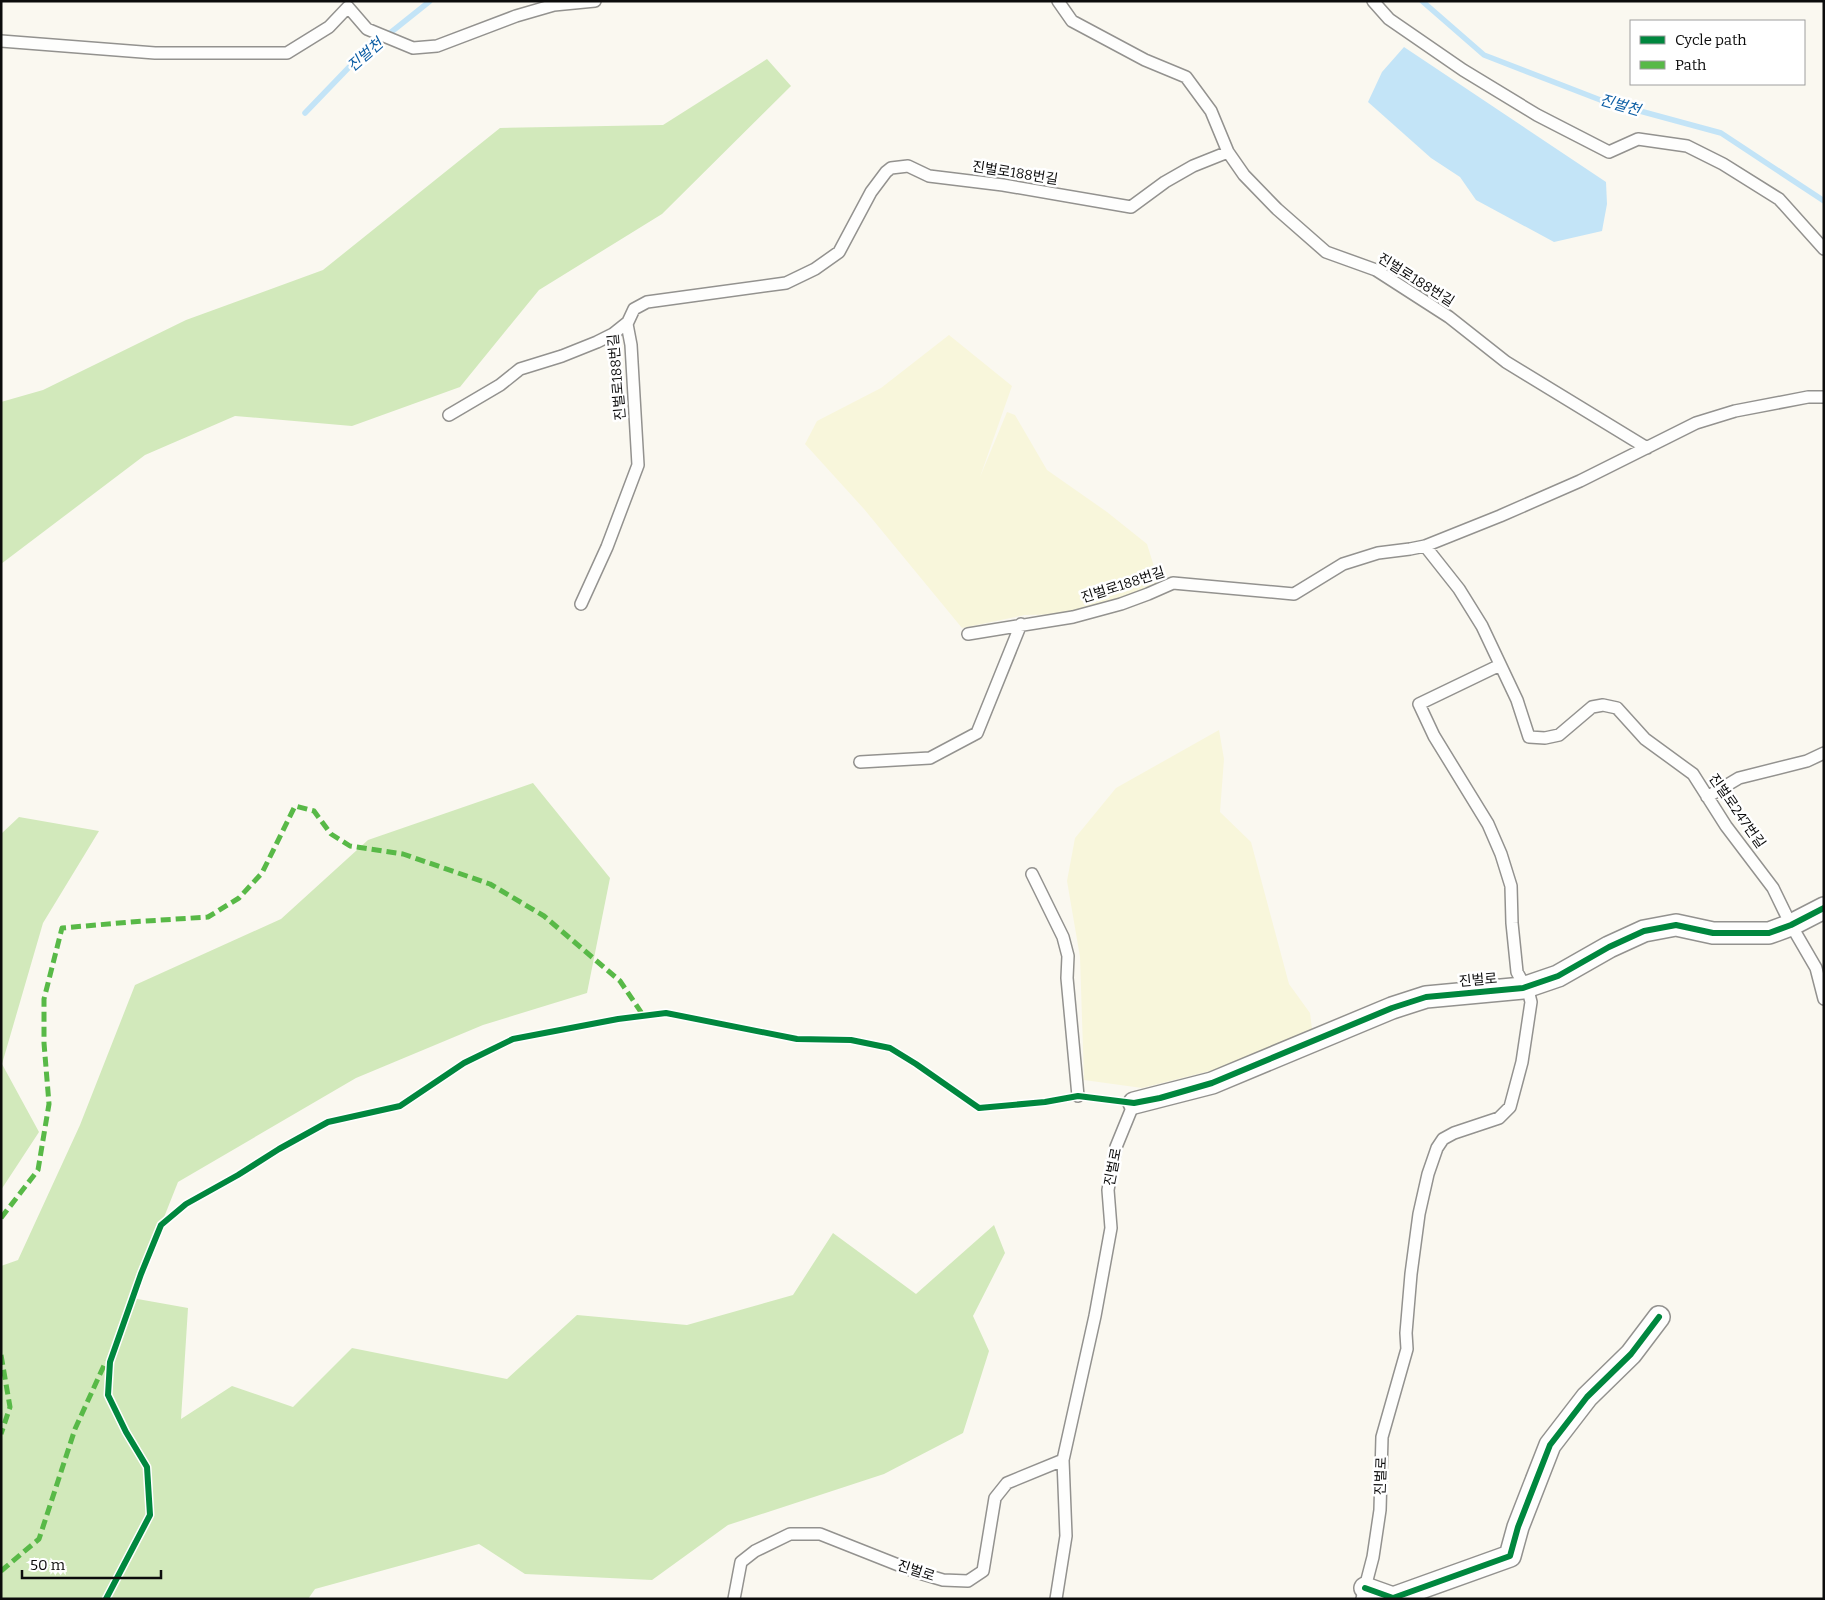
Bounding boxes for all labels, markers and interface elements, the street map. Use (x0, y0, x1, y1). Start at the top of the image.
legend (1630, 20, 1805, 85)
text: Cycle path (1675, 31, 1747, 49)
water label: 진벌천 (343, 33, 388, 75)
text: Path (1675, 56, 1707, 74)
water label: 진벌천 (1598, 91, 1644, 120)
street label: 진벌로188번길 (971, 158, 1059, 188)
street label: 진벌로188번길 (1375, 250, 1457, 310)
street label: 진벌로188번길 (605, 333, 629, 421)
street label: 진벌로188번길 (1079, 563, 1167, 607)
street label: 진벌로247번길 (1705, 770, 1769, 852)
street label: 진벌로 (1458, 970, 1498, 990)
street label: 진벌로 (1101, 1146, 1125, 1188)
street label: 진벌로 (1372, 1456, 1390, 1496)
scale bar (22, 1548, 161, 1580)
text: 50 m (30, 1556, 66, 1574)
street label: 진벌로 (895, 1557, 937, 1585)

